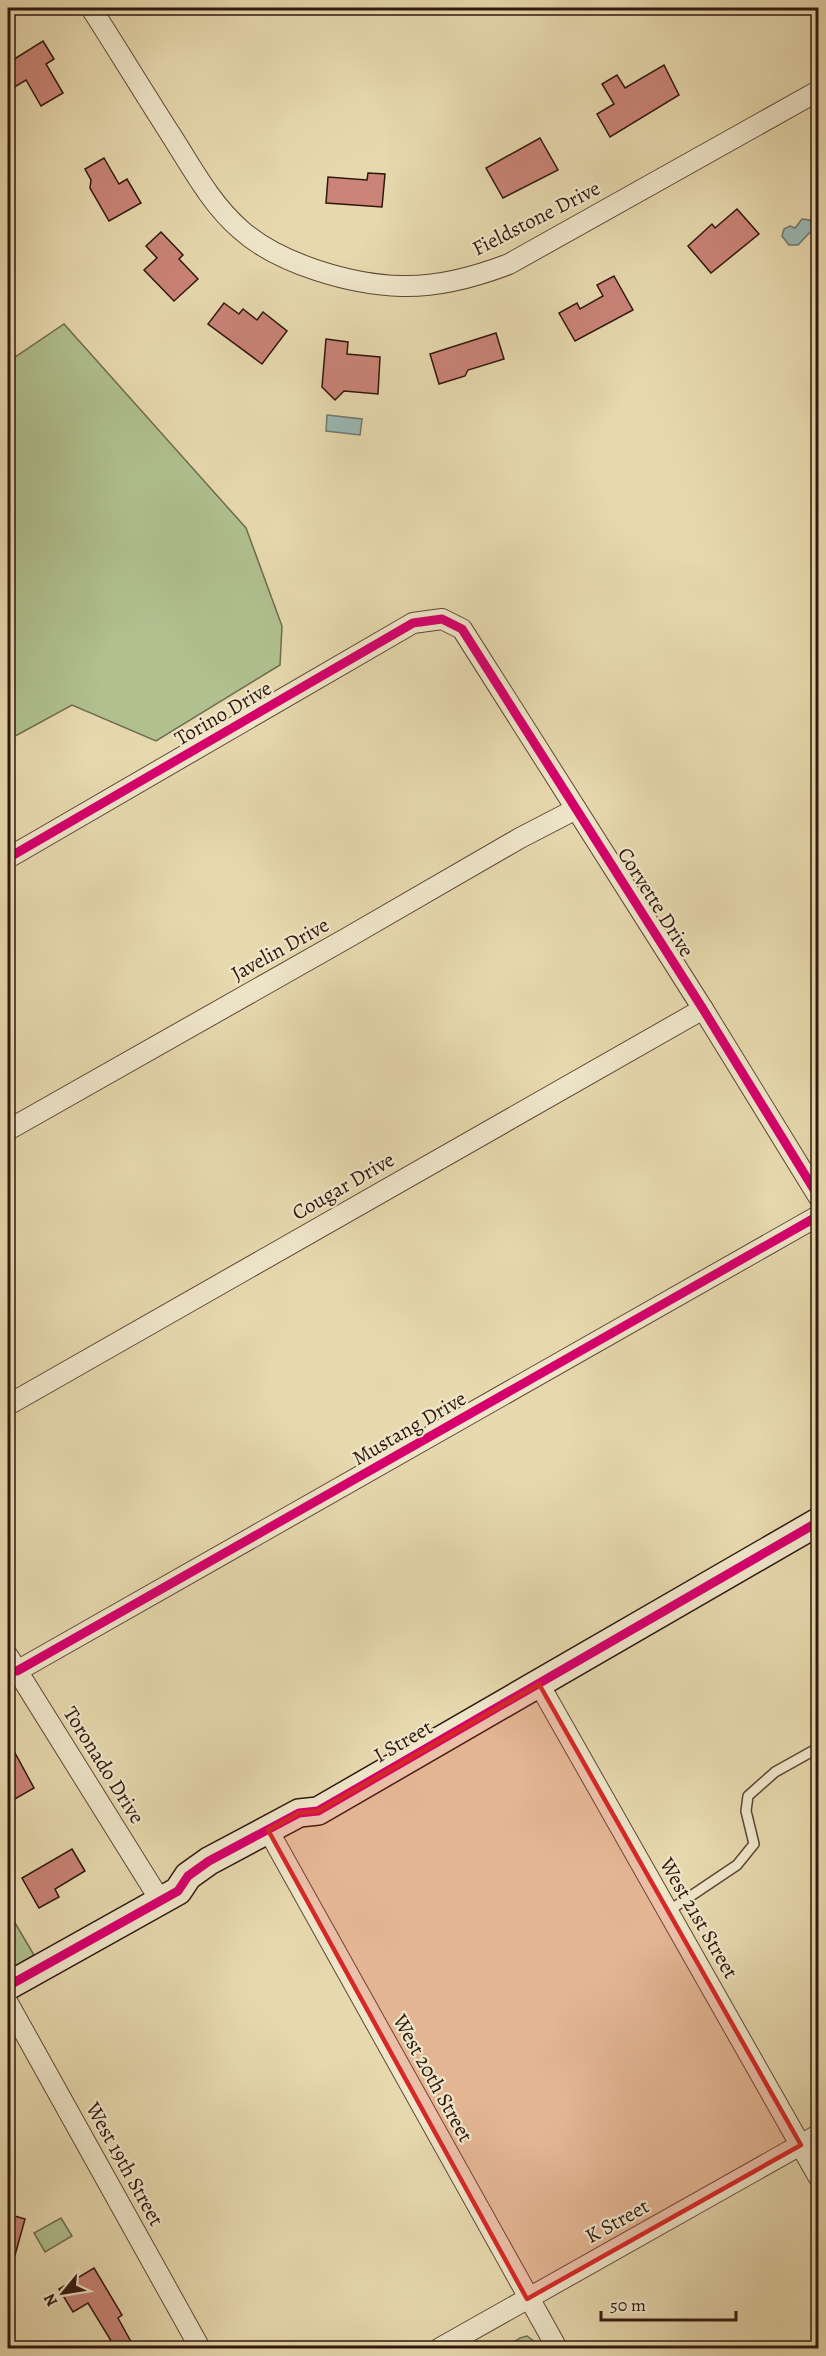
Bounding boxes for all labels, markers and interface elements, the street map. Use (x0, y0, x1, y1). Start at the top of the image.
street label: Fieldstone Drive (467, 174, 605, 262)
street label: Torino Drive (169, 674, 277, 752)
street label: Corvette Drive (611, 842, 701, 962)
street label: Javelin Drive (226, 911, 334, 987)
street label: Cougar Drive (287, 1145, 399, 1227)
street label: Mustang Drive (347, 1384, 471, 1472)
street label: Toronado Drive (57, 1701, 151, 1829)
street label: I Street (369, 1713, 437, 1769)
street label: West 21st Street (653, 1852, 745, 1984)
street label: West 20th Street (386, 2008, 480, 2147)
street label: West 19th Street (79, 2096, 171, 2231)
street label: K Street (580, 2192, 654, 2250)
north arrow (33, 2263, 93, 2323)
scale bar (601, 2284, 736, 2322)
text: N (38, 2289, 63, 2311)
text: 50 m (610, 2293, 646, 2317)

